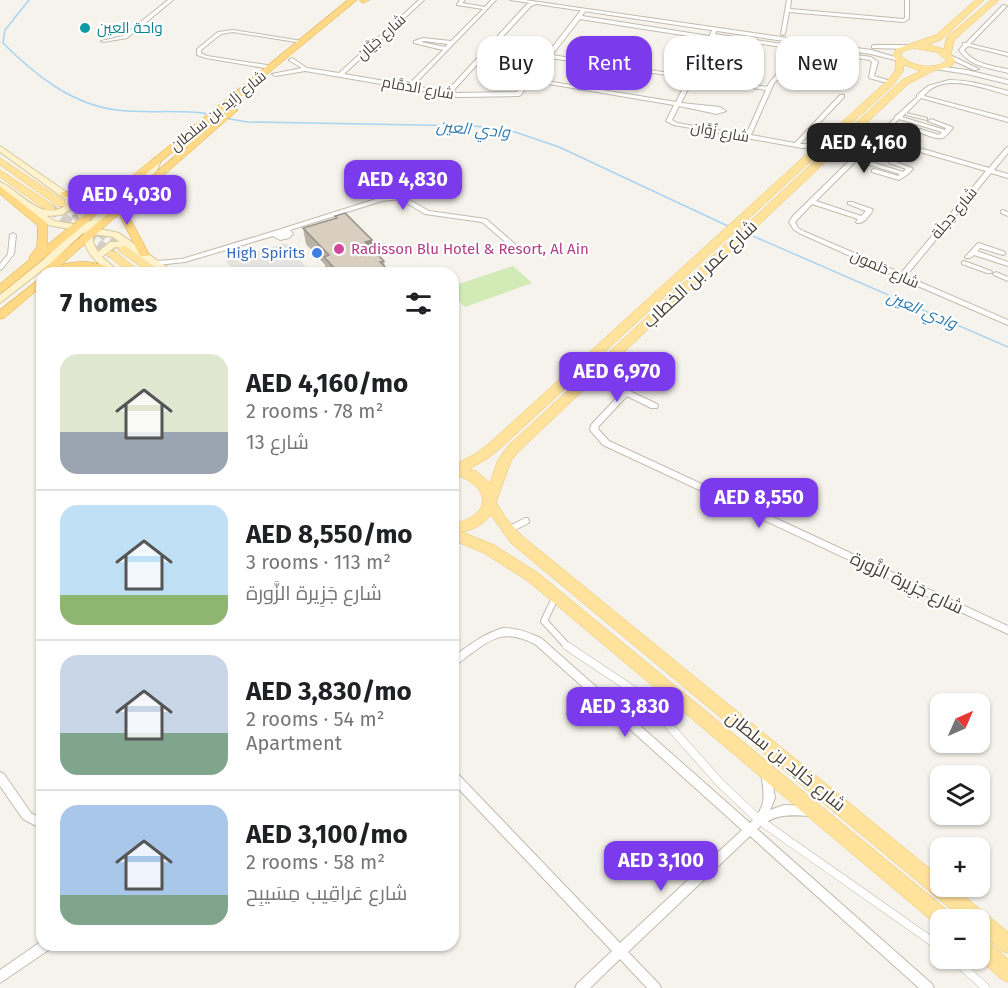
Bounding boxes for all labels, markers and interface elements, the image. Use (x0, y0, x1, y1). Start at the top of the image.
street label: شارع جَيَّان (353, 10, 411, 65)
place label: واحة العين (97, 19, 163, 38)
marker: واحة العين (78, 21, 92, 35)
chip: Buy (477, 36, 554, 90)
chip: Rent (566, 36, 652, 90)
chip: Filters (664, 36, 764, 90)
chip: New (776, 36, 859, 90)
street label: شارع زايد بن سلطان (166, 67, 271, 157)
street label: شارع الدَمَّام (380, 73, 455, 105)
water label: وادي العين (435, 116, 512, 145)
street label: شارع زُوَّان (689, 118, 751, 148)
pin: AED 4,160 (795, 123, 933, 174)
text: AED 4,160 (821, 130, 907, 154)
pin: AED 4,830 (334, 160, 472, 211)
text: AED 4,830 (358, 167, 448, 191)
pin: AED 4,030 (58, 175, 196, 226)
text: AED 4,030 (82, 182, 172, 206)
street label: شارع دِجلَة (927, 184, 982, 244)
street label: شارع عمر بن الخطاب (638, 215, 762, 333)
place label: Radisson Blu Hotel & Resort, Al Ain (351, 240, 589, 258)
marker: Radisson Blu Hotel & Resort, Al Ain (332, 242, 346, 256)
place label: High Spirits (226, 244, 305, 262)
marker: High Spirits (310, 246, 324, 260)
street label: شارع دَلمون (847, 246, 922, 294)
icon: filters (402, 287, 435, 320)
water label: وادي العين (883, 287, 961, 336)
text: 7 homes (60, 288, 157, 319)
pin: AED 6,970 (548, 352, 686, 403)
text: AED 6,970 (573, 359, 661, 383)
text: AED 4,160/mo (246, 368, 408, 399)
icon: home (108, 378, 180, 450)
text: 2 rooms · 78 m² (246, 399, 383, 423)
text: شارع 13 (246, 430, 309, 454)
pin: AED 8,550 (690, 478, 828, 529)
text: AED 8,550 (714, 485, 804, 509)
text: AED 8,550/mo (246, 519, 413, 550)
icon: home (108, 529, 180, 601)
street label: شارع جَزِيرة الزَّورة (847, 547, 967, 620)
text: 3 rooms · 113 m² (246, 550, 391, 574)
text: شارع جَزِيرة الزَّورة (246, 581, 382, 605)
text: AED 3,830/mo (246, 676, 412, 707)
icon: home (108, 679, 180, 751)
pin: AED 3,830 (556, 687, 694, 738)
north arrow (930, 693, 990, 753)
map controls (930, 693, 990, 969)
text: AED 3,830 (581, 694, 670, 718)
street label: شارع خالِد بن سلطان (721, 706, 850, 817)
text: 2 rooms · 54 m² (246, 707, 385, 731)
text: Apartment (246, 731, 342, 755)
button: layers (930, 765, 990, 825)
text: AED 3,100/mo (246, 819, 408, 850)
icon: home (108, 829, 180, 901)
button: + (930, 837, 990, 897)
pin: AED 3,100 (592, 841, 730, 892)
text: AED 3,100 (618, 848, 704, 872)
text: 2 rooms · 58 m² (246, 850, 385, 874)
text: شارع عَراقِيب مِسَيبِح (246, 881, 407, 905)
button: − (930, 909, 990, 969)

